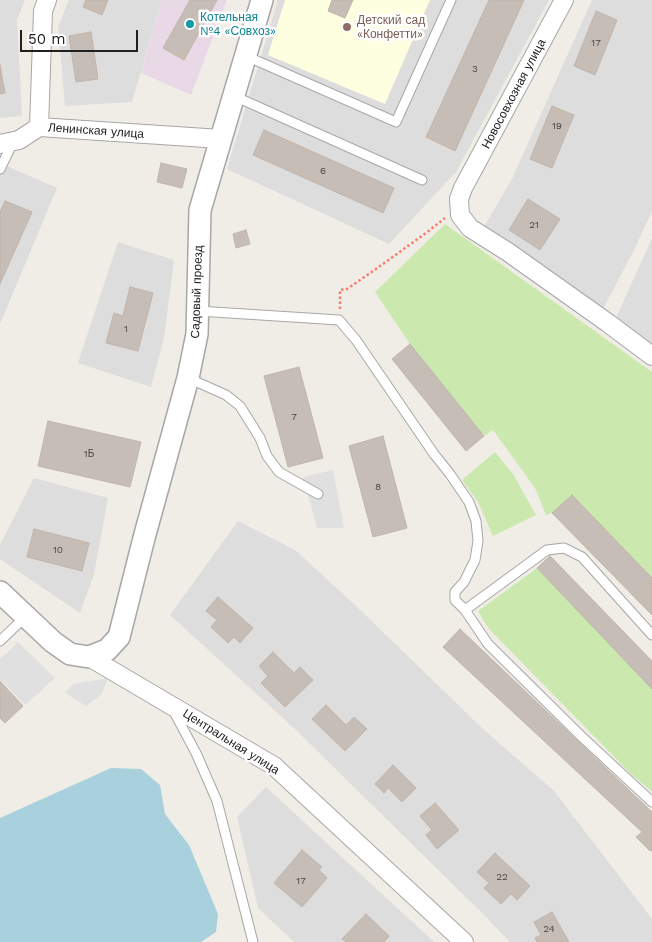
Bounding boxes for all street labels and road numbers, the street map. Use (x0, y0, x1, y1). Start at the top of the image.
street label: Новосовхозная улица (479, 37, 549, 151)
street label: Ленинская улица (47, 120, 145, 142)
street label: Садовый проезд (188, 245, 206, 339)
street label: Центральная улица (180, 706, 282, 778)

